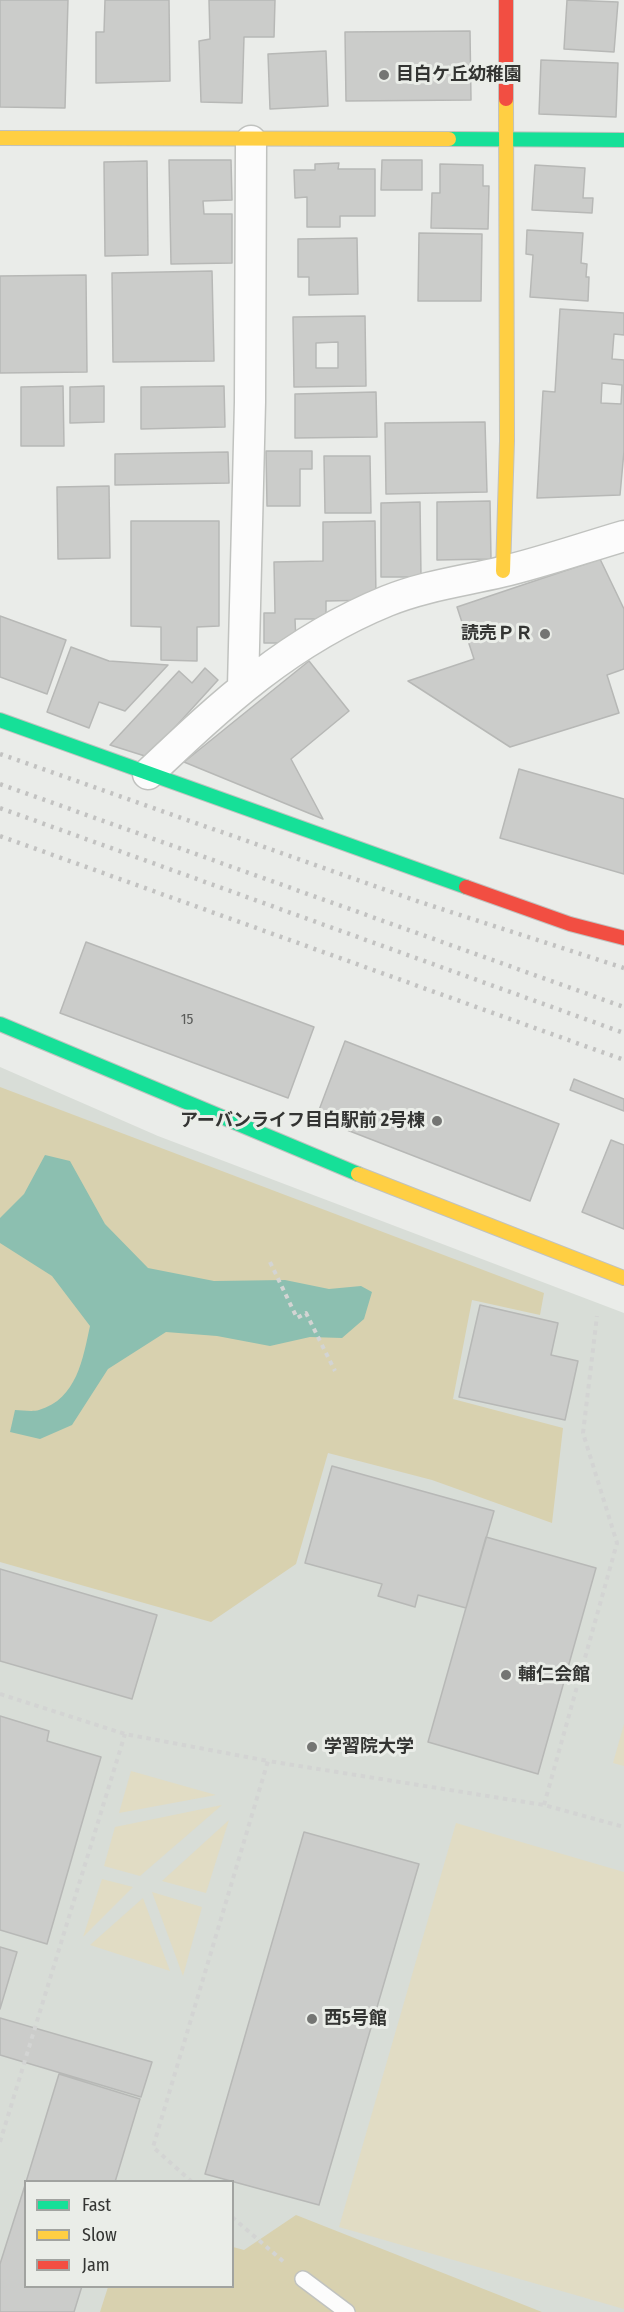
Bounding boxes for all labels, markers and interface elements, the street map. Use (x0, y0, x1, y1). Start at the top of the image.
place label: 目白ケ丘幼稚園 (396, 64, 522, 86)
marker: 目白ケ丘幼稚園 (377, 68, 391, 82)
place label: 読売ＰＲ (461, 623, 533, 645)
marker: 読売ＰＲ (538, 627, 552, 641)
house number: 15 (181, 1011, 193, 1029)
place label: アーバンライフ目白駅前 2号棟 (180, 1110, 425, 1132)
marker: アーバンライフ目白駅前 2号棟 (430, 1114, 444, 1128)
place label: 輔仁会館 (518, 1664, 590, 1686)
marker: 輔仁会館 (499, 1668, 513, 1682)
place label: 学習院大学 (324, 1736, 414, 1758)
marker: 学習院大学 (305, 1740, 319, 1754)
place label: 西5号館 (324, 2008, 387, 2030)
marker: 西5号館 (305, 2012, 319, 2026)
legend (24, 2180, 234, 2288)
text: Fast (82, 2194, 111, 2216)
text: Slow (82, 2224, 117, 2246)
text: Jam (82, 2254, 110, 2276)

